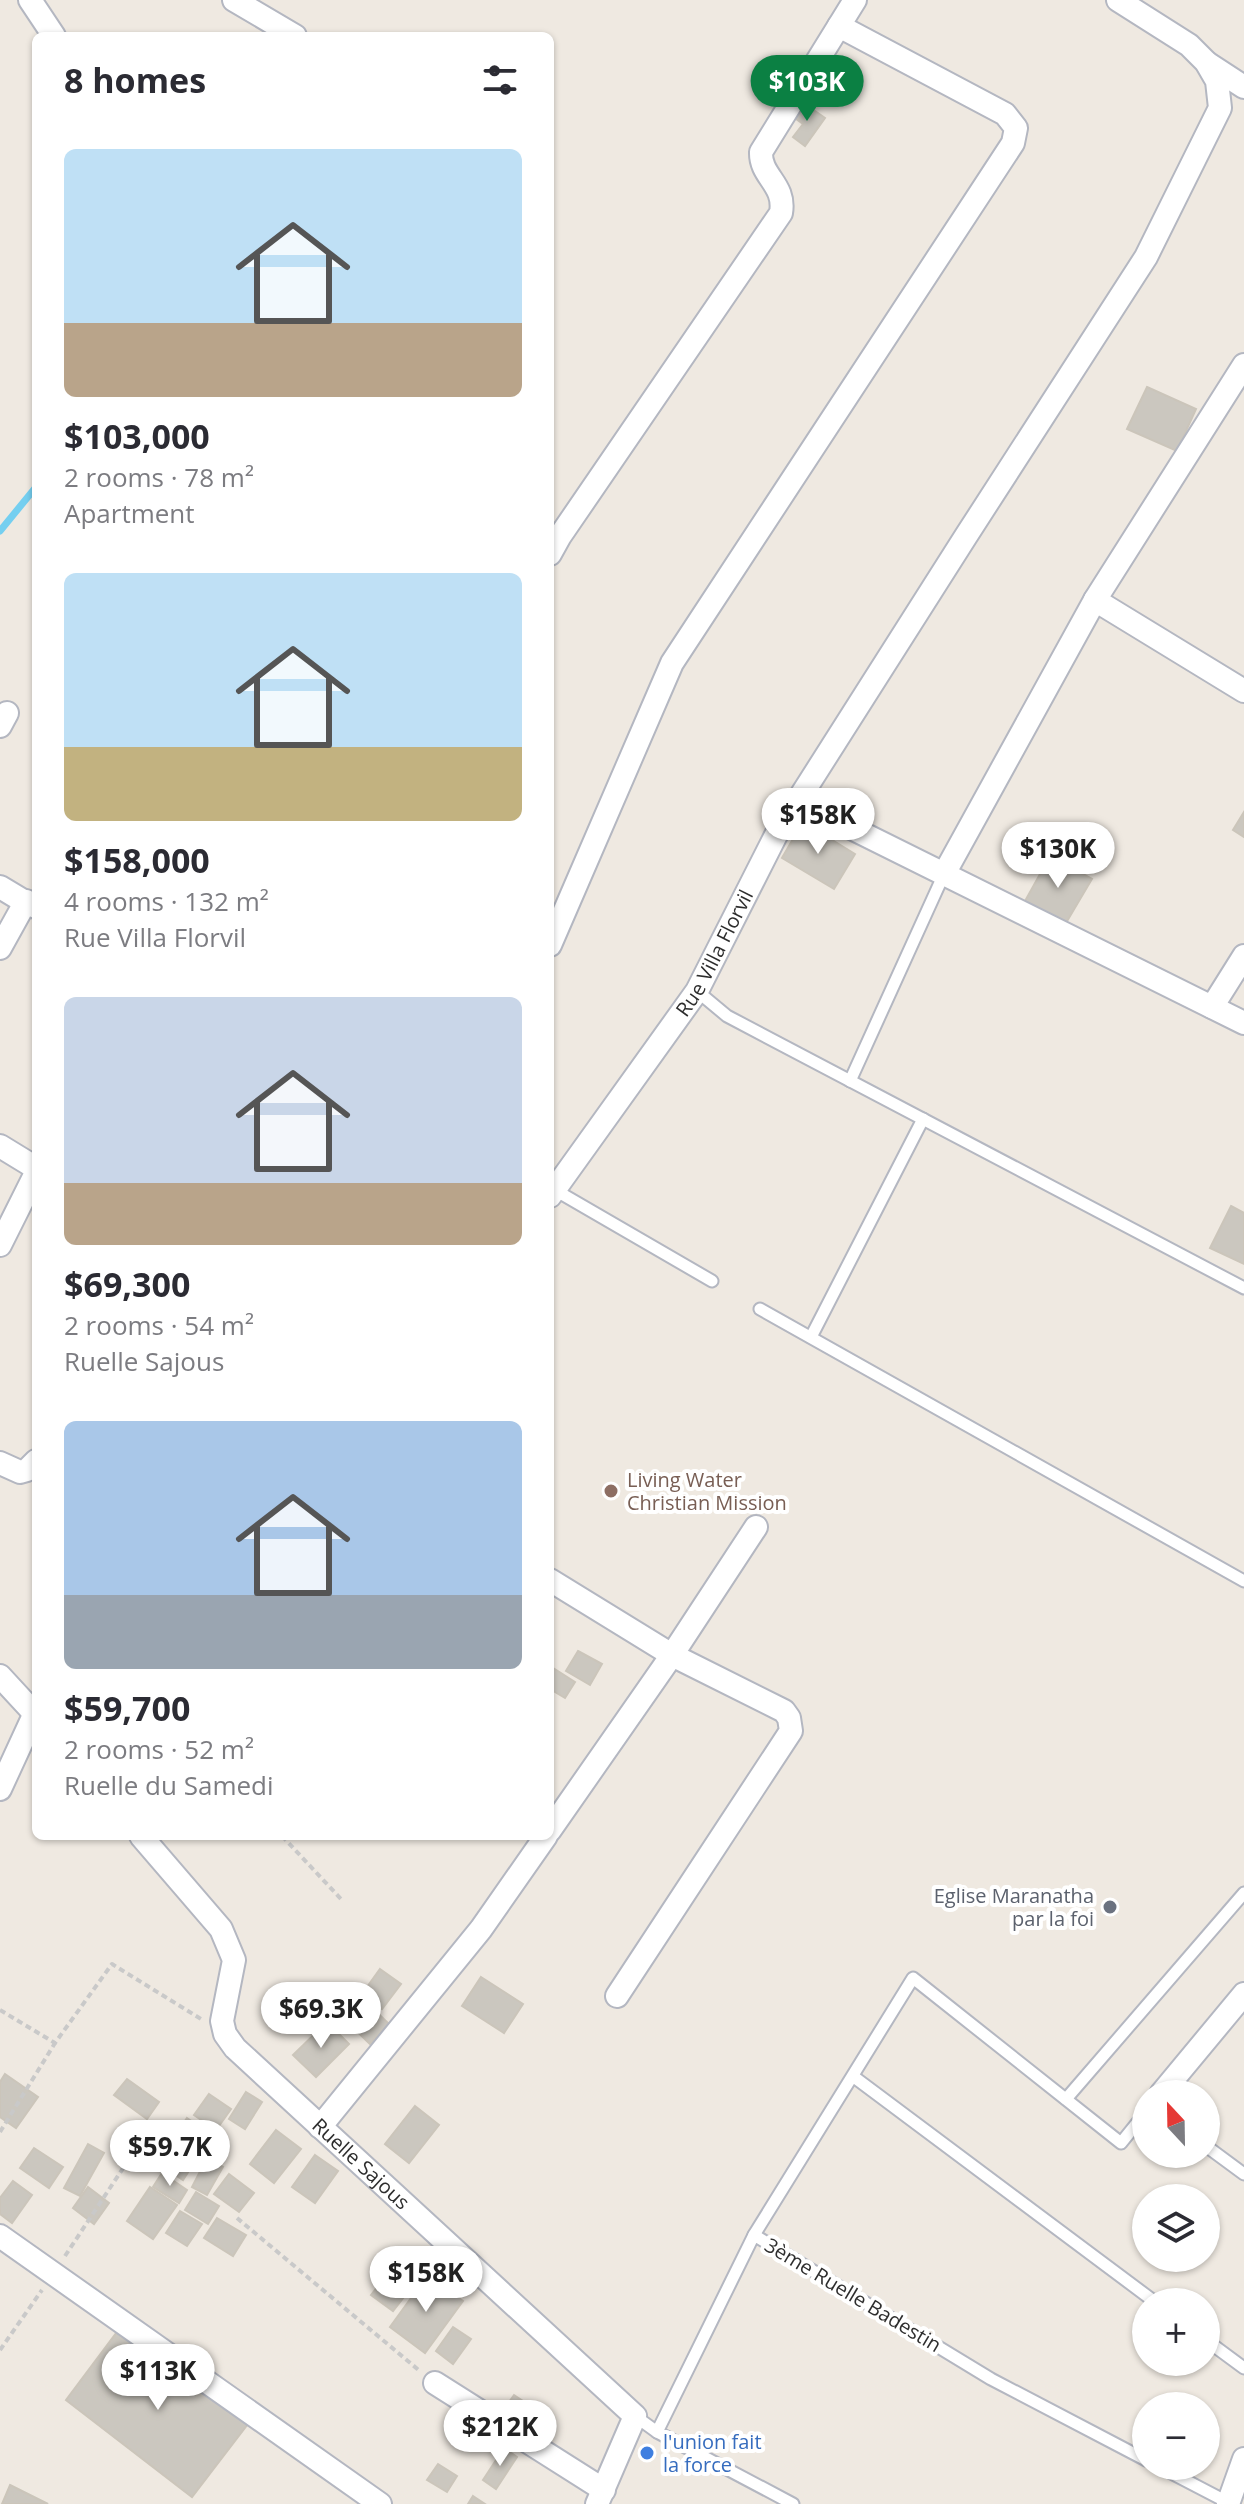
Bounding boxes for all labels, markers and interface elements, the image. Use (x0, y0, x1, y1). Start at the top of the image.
pin: $103K (751, 55, 863, 123)
text: 8 homes (64, 57, 206, 103)
icon: filters (478, 58, 522, 102)
text: $103K (769, 63, 845, 99)
icon: home (221, 201, 365, 345)
text: $103,000 (64, 413, 210, 459)
text: 2 rooms · 78 m² (64, 459, 254, 495)
text: Apartment (64, 495, 195, 531)
icon: home (221, 625, 365, 769)
pin: $158K (762, 788, 874, 856)
text: $158K (780, 796, 856, 832)
pin: $130K (1002, 822, 1114, 890)
text: $130K (1020, 830, 1096, 866)
text: $158,000 (64, 837, 210, 883)
text: 4 rooms · 132 m² (64, 883, 269, 919)
street label: Rue Villa Florvil (669, 885, 759, 1022)
text: Rue Villa Florvil (64, 919, 246, 955)
icon: home (221, 1049, 365, 1193)
text: $69,300 (64, 1261, 190, 1307)
text: 2 rooms · 54 m² (64, 1307, 254, 1343)
text: Ruelle Sajous (64, 1343, 224, 1379)
place label: Living Water Christian Mission (627, 1466, 787, 1516)
icon: home (221, 1473, 365, 1617)
marker: Living Water Christian Mission (602, 1482, 620, 1500)
text: $59,700 (64, 1685, 190, 1731)
text: 2 rooms · 52 m² (64, 1731, 254, 1767)
text: Ruelle du Samedi (64, 1767, 274, 1803)
place label: Eglise Maranatha par la foi (934, 1882, 1094, 1932)
marker: Eglise Maranatha par la foi (1101, 1898, 1119, 1916)
pin: $69.3K (256, 1982, 386, 2050)
text: $69.3K (279, 1990, 363, 2026)
north arrow (1132, 2080, 1220, 2168)
map controls (1132, 2080, 1220, 2480)
street label: Ruelle Sajous (307, 2112, 416, 2215)
pin: $59.7K (105, 2120, 235, 2188)
text: $59.7K (128, 2128, 212, 2164)
button: layers (1132, 2184, 1220, 2272)
street label: 3ème Ruelle Badestin (760, 2231, 947, 2358)
pin: $158K (370, 2246, 482, 2314)
text: $158K (388, 2254, 464, 2290)
button: + (1132, 2288, 1220, 2376)
pin: $113K (102, 2344, 214, 2412)
text: $113K (120, 2352, 196, 2388)
button: − (1132, 2392, 1220, 2480)
pin: $212K (444, 2400, 556, 2468)
text: $212K (462, 2408, 538, 2444)
place label: l'union fait la force (663, 2428, 762, 2478)
marker: l'union fait la force (638, 2444, 656, 2462)

